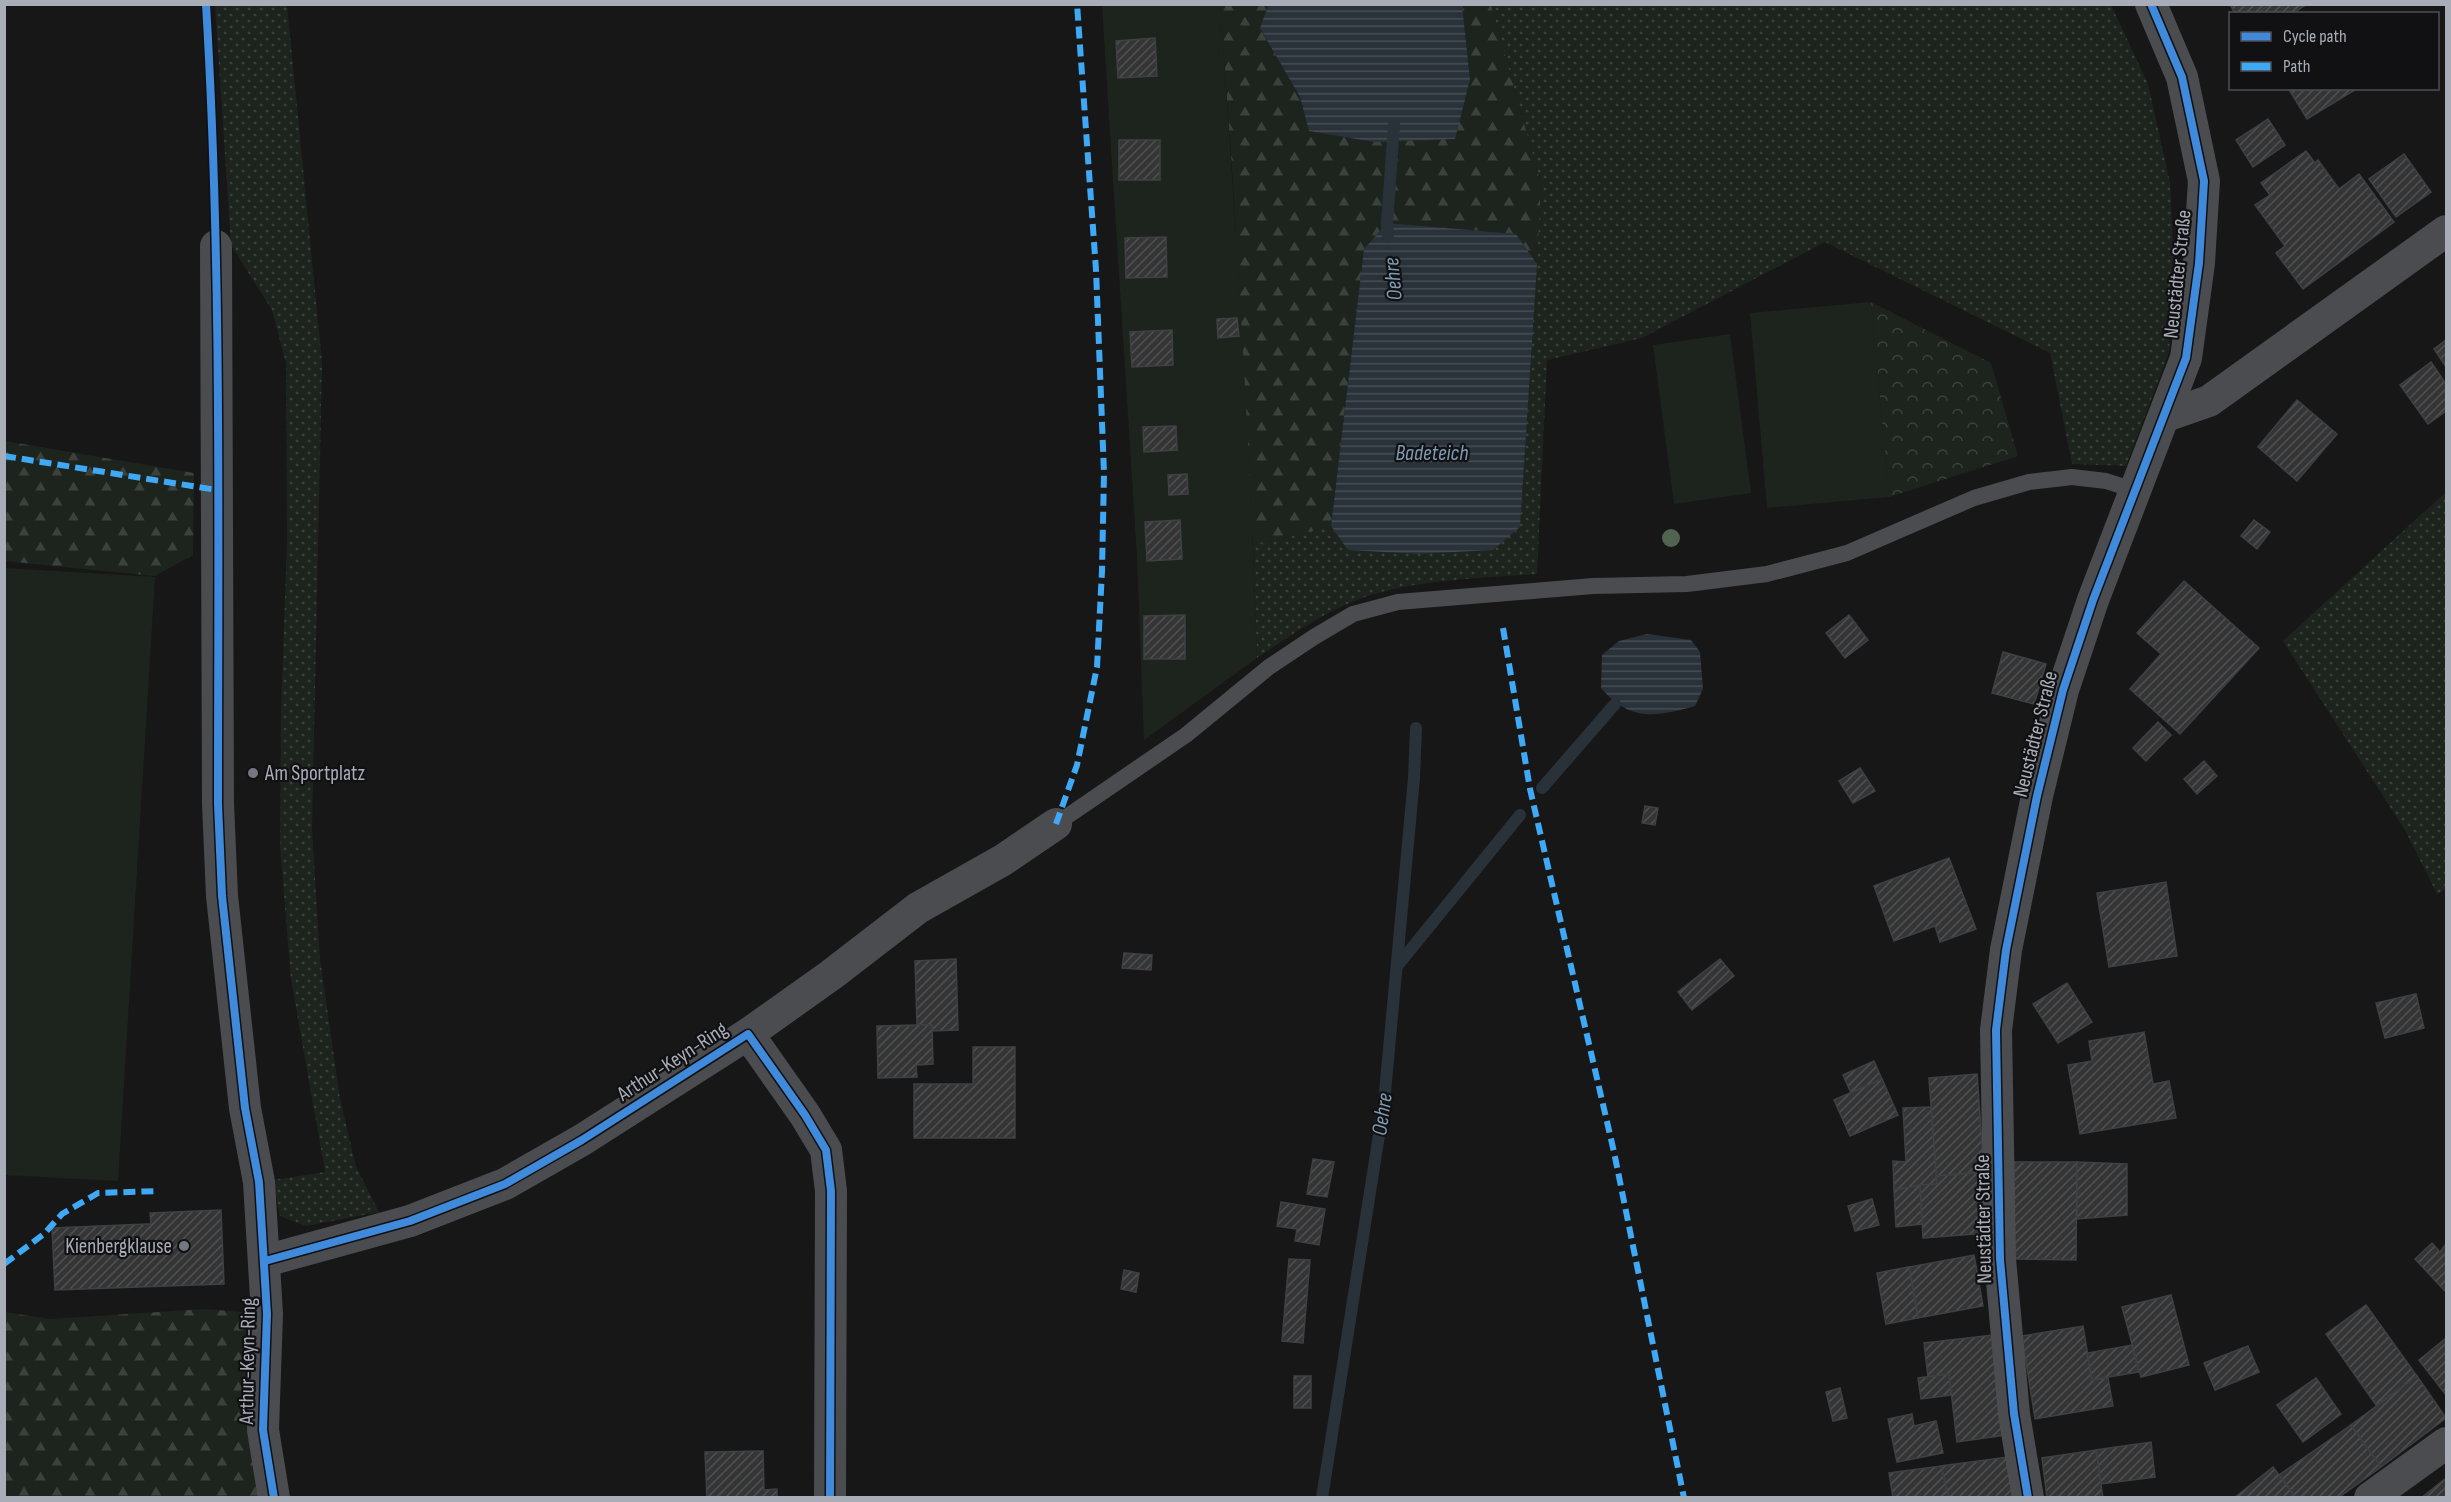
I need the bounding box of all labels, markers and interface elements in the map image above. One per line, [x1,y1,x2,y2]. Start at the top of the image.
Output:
legend [2229,12,2439,90]
text: Cycle path [2283,26,2347,47]
text: Path [2283,56,2311,77]
street label: Neustädter Straße [2158,209,2197,340]
water label: Oehre [1378,256,1409,301]
water label: Badeteich [1396,440,1468,467]
street label: Neustädter Straße [2008,668,2063,800]
place label: Am Sportplatz [264,761,366,786]
marker: Am Sportplatz [246,766,260,780]
street label: Arthur-Keyn-Ring [611,1016,732,1107]
water label: Oehre [1366,1091,1399,1137]
street label: Neustädter Straße [1970,1154,1997,1284]
place label: Kienbergklause [65,1234,172,1259]
marker: Kienbergklause [177,1239,191,1253]
street label: Arthur-Keyn-Ring [234,1297,261,1426]

